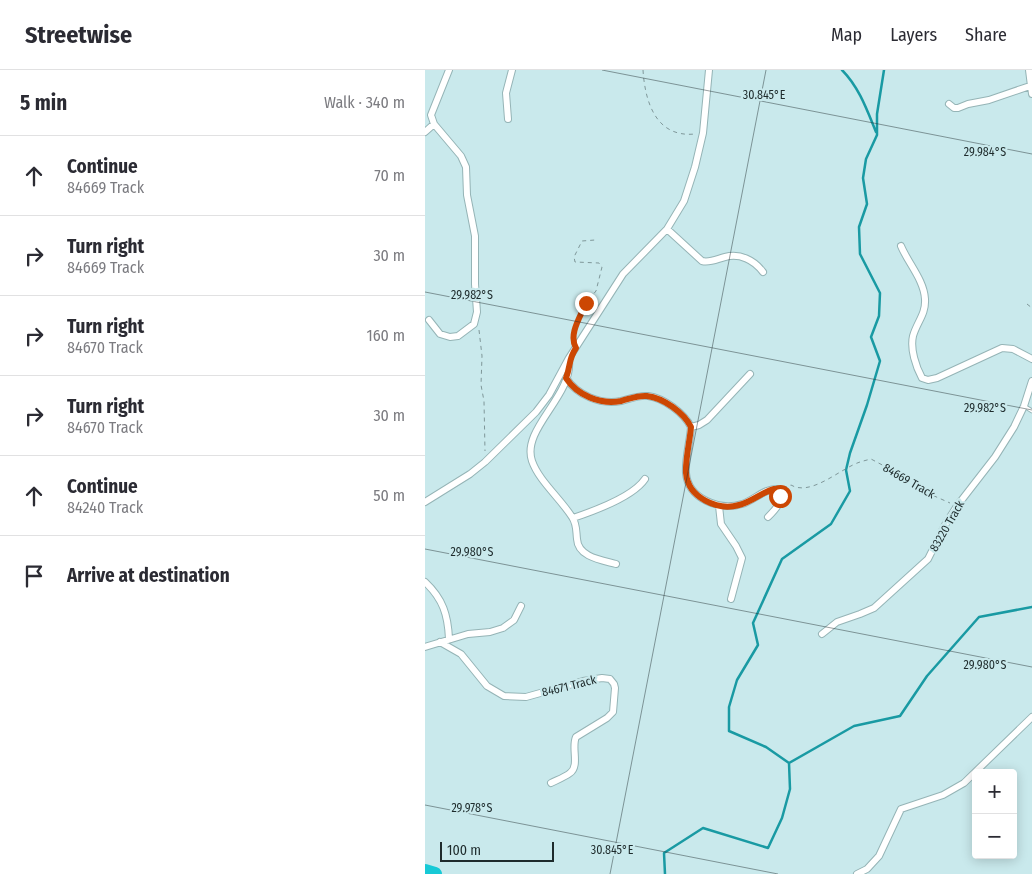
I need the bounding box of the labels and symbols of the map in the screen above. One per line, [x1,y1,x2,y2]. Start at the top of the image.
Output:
text: 30.845°E [743,88,786,102]
text: 29.984°S [964,145,1006,159]
text: 29.982°S [451,288,493,302]
route end [575,292,598,315]
text: 29.982°S [964,401,1006,415]
street label: 84669 Track [880,460,938,502]
route start [769,485,792,508]
street label: 83220 Track [927,498,967,554]
text: 29.980°S [451,545,494,559]
text: 29.980°S [964,658,1007,672]
street label: 84671 Track [540,672,598,699]
text: 29.978°S [451,801,493,815]
scale bar [440,839,554,862]
text: 30.845°E [591,843,634,857]

